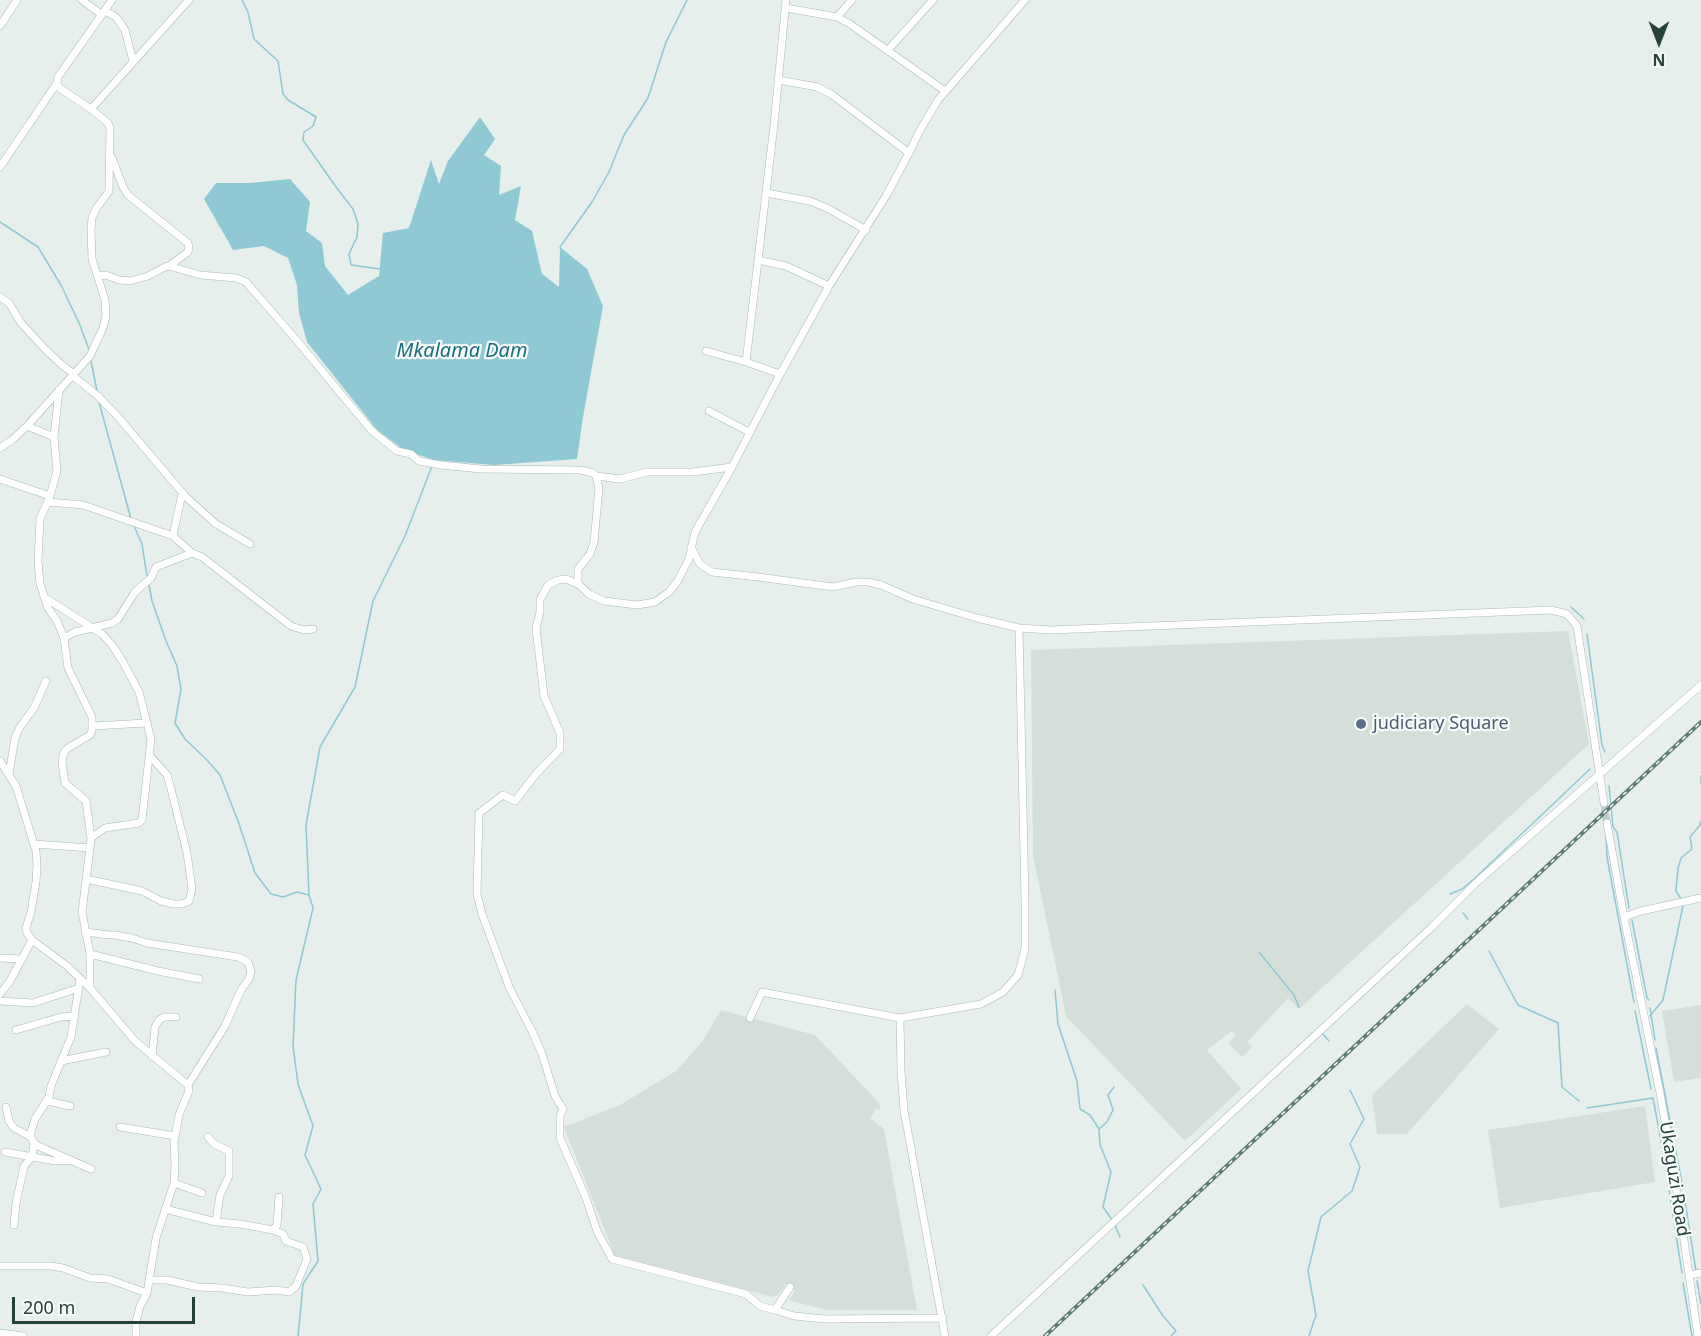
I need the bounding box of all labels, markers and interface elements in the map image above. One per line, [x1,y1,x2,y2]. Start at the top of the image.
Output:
north arrow [1629,12,1689,72]
text: N [1653,49,1666,71]
water label: Mkalama Dam [397,339,527,363]
place label: judiciary Square [1373,713,1509,735]
marker: judiciary Square [1354,717,1368,731]
street label: Ukaguzi Road [1654,1120,1694,1238]
scale bar [15,1285,198,1323]
text: 200 m [23,1295,75,1319]

